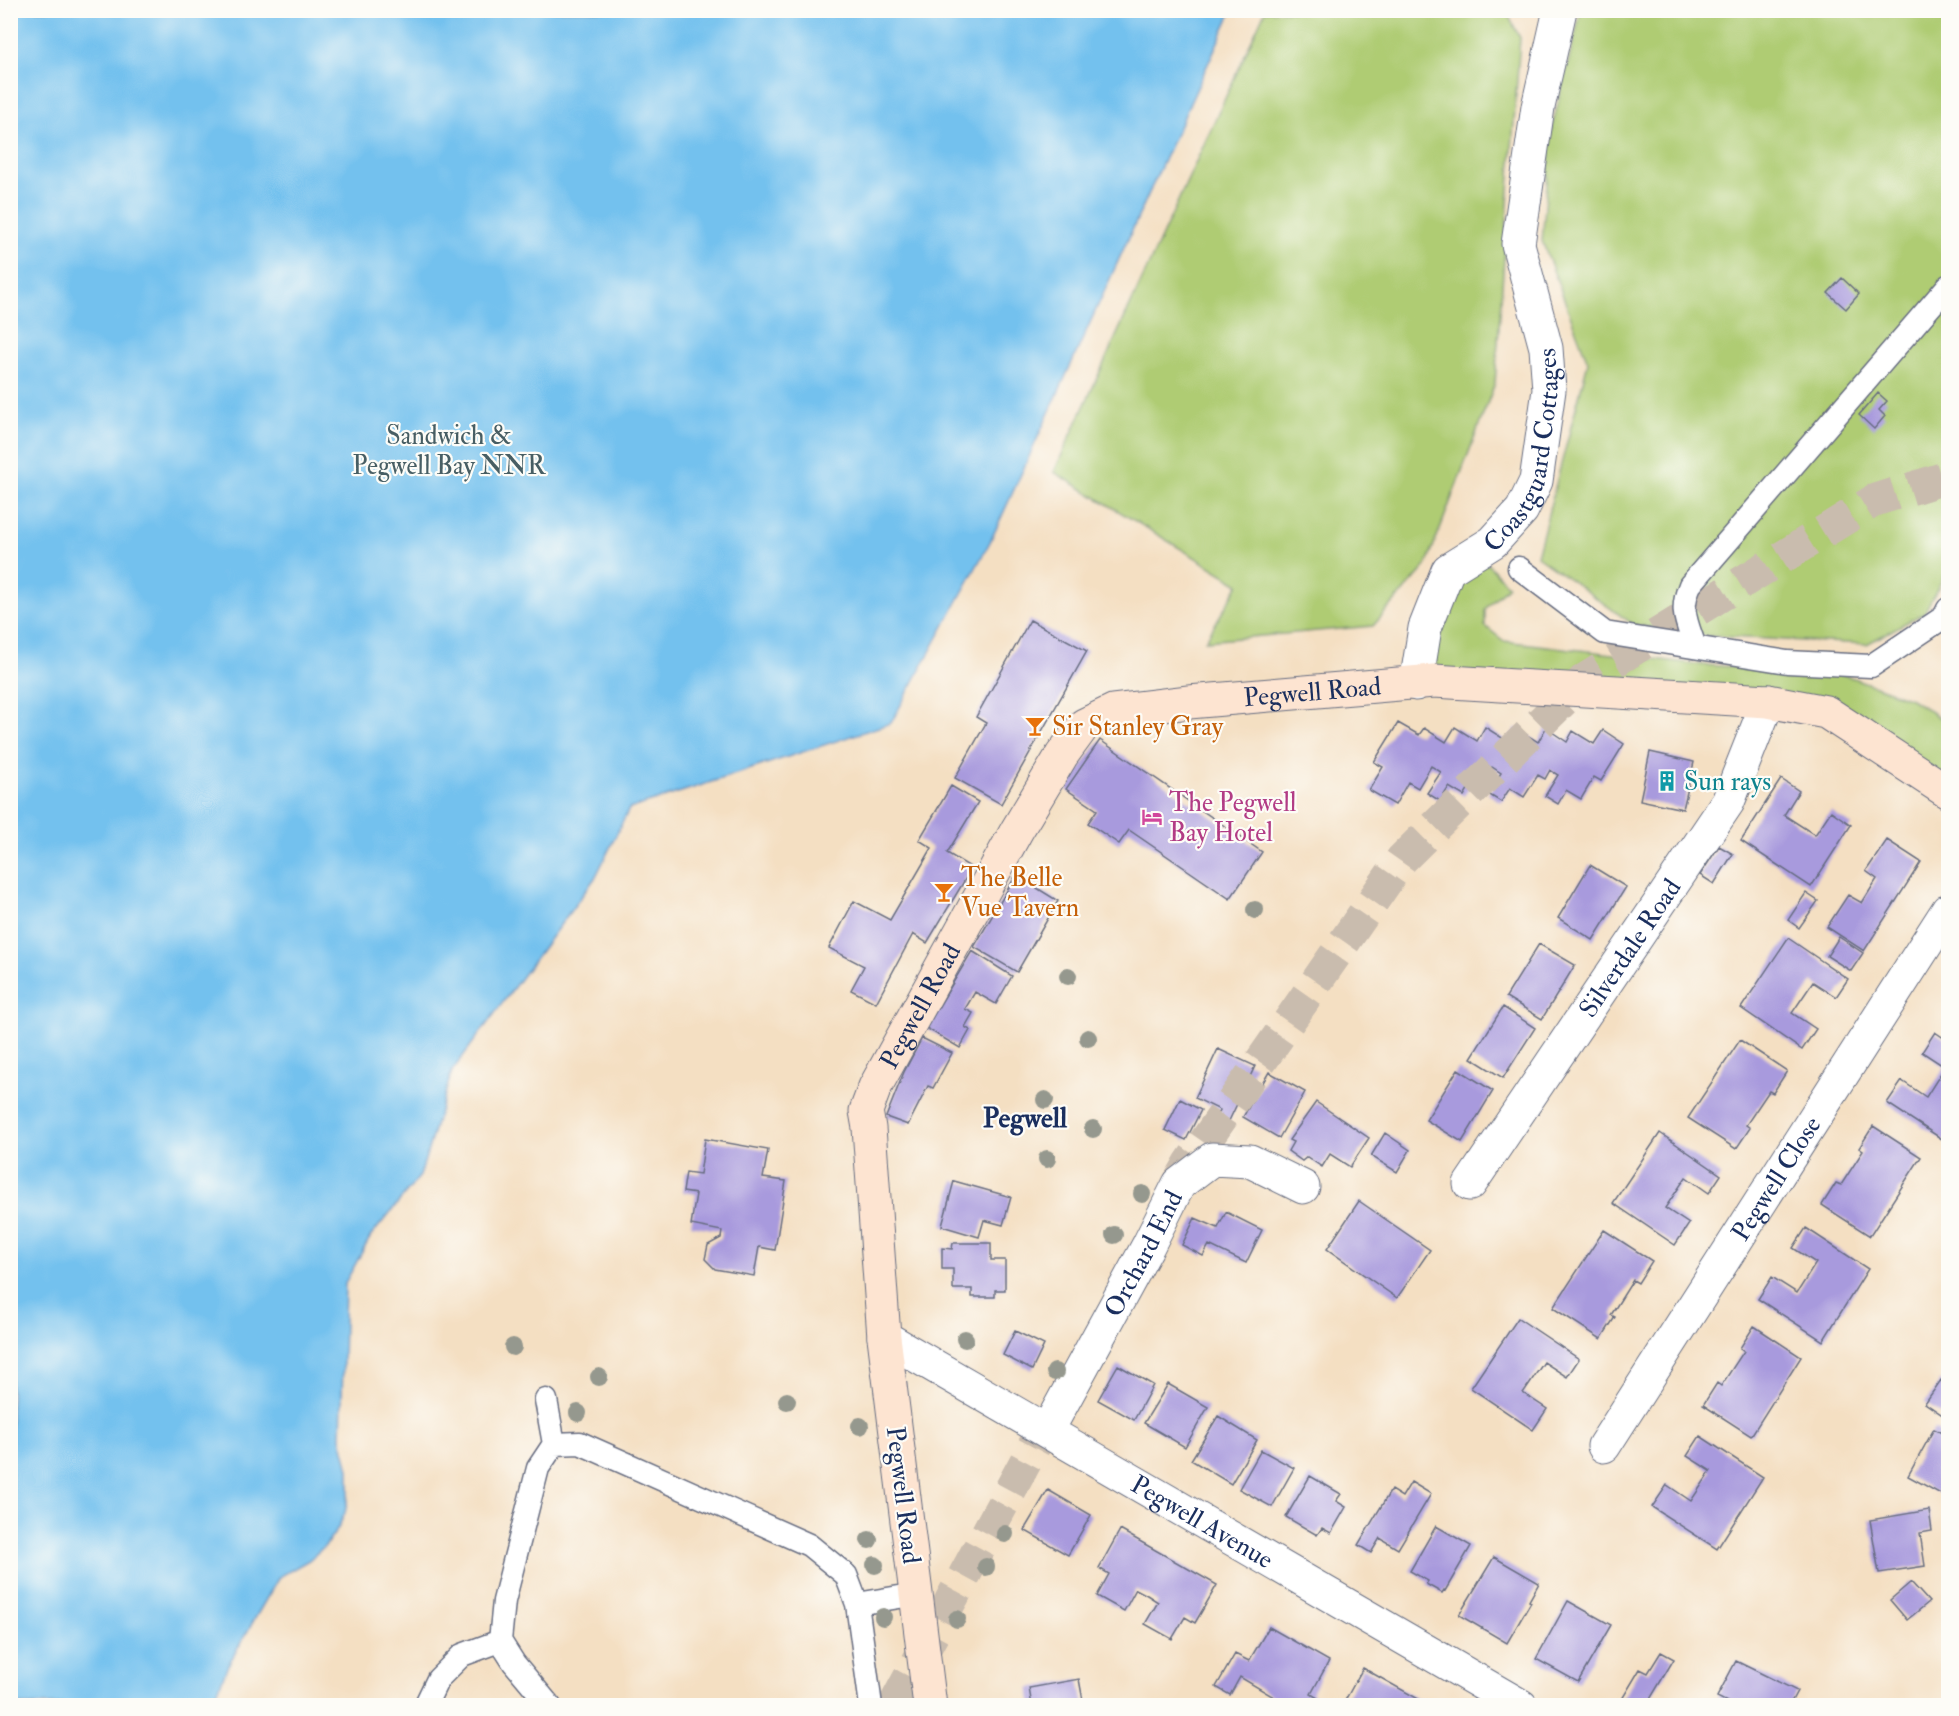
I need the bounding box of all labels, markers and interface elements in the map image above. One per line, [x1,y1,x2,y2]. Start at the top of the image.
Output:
street label: Coastguard Cottages [1477,347,1566,559]
park label: Sandwich & Pegwell Bay NNR [352,420,547,482]
street label: Pegwell Road [1242,671,1383,714]
place label: Sir Stanley Gray [1052,711,1224,743]
bar icon: Sir Stanley Gray [1023,714,1047,738]
place label: Sun rays [1684,766,1771,798]
building icon: Sun rays [1655,769,1679,793]
place label: The Pegwell Bay Hotel [1169,787,1297,849]
hotel icon: The Pegwell Bay Hotel [1140,805,1164,829]
place label: The Belle Vue Tavern [961,862,1079,924]
street label: Silverdale Road [1572,873,1689,1024]
bar icon: The Belle Vue Tavern [932,880,956,904]
street label: Pegwell Road [873,938,968,1075]
district label: Pegwell [983,1101,1068,1136]
street label: Pegwell Close [1725,1111,1828,1247]
street label: Orchard End [1097,1185,1190,1323]
street label: Pegwell Road [879,1425,927,1566]
street label: Pegwell Avenue [1125,1469,1279,1576]

